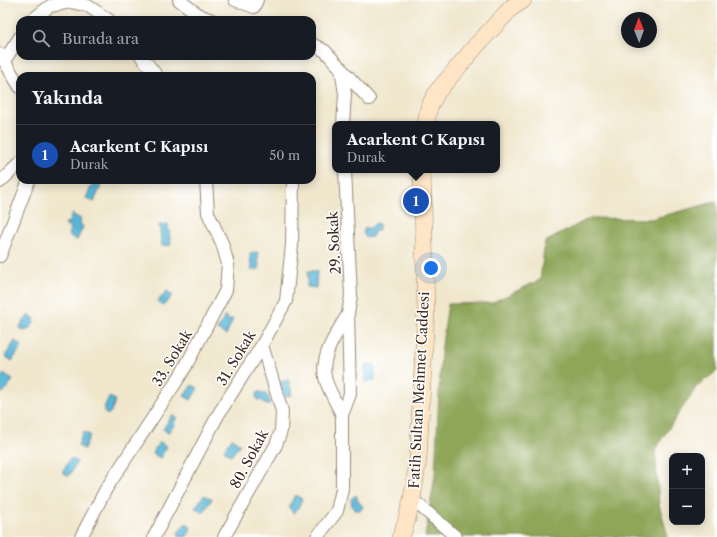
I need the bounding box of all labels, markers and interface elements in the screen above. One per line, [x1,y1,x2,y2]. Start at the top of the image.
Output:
north arrow [621,12,657,48]
search box [16,16,316,60]
icon: search [30,27,52,49]
text: Burada ara [62,29,139,48]
text: Yakında [32,88,103,108]
popup [332,121,500,173]
text: Acarkent C Kapısı [347,130,485,149]
text: Acarkent C Kapısı [70,137,208,156]
text: 1 [42,147,48,163]
text: 50 m [269,147,300,163]
text: Durak [347,149,385,165]
text: Durak [70,156,108,172]
pin: 1 [403,186,429,216]
street label: 29. Sokak [323,210,345,275]
your location [421,258,441,278]
street label: Fatih Sultan Mehmet Caddesi [405,291,433,489]
street label: 33. Sokak [148,326,196,390]
street label: 31. Sokak [213,326,260,389]
street label: 80. Sokak [226,425,273,492]
map controls [669,453,705,525]
button: + [669,453,705,489]
button: − [669,489,705,525]

